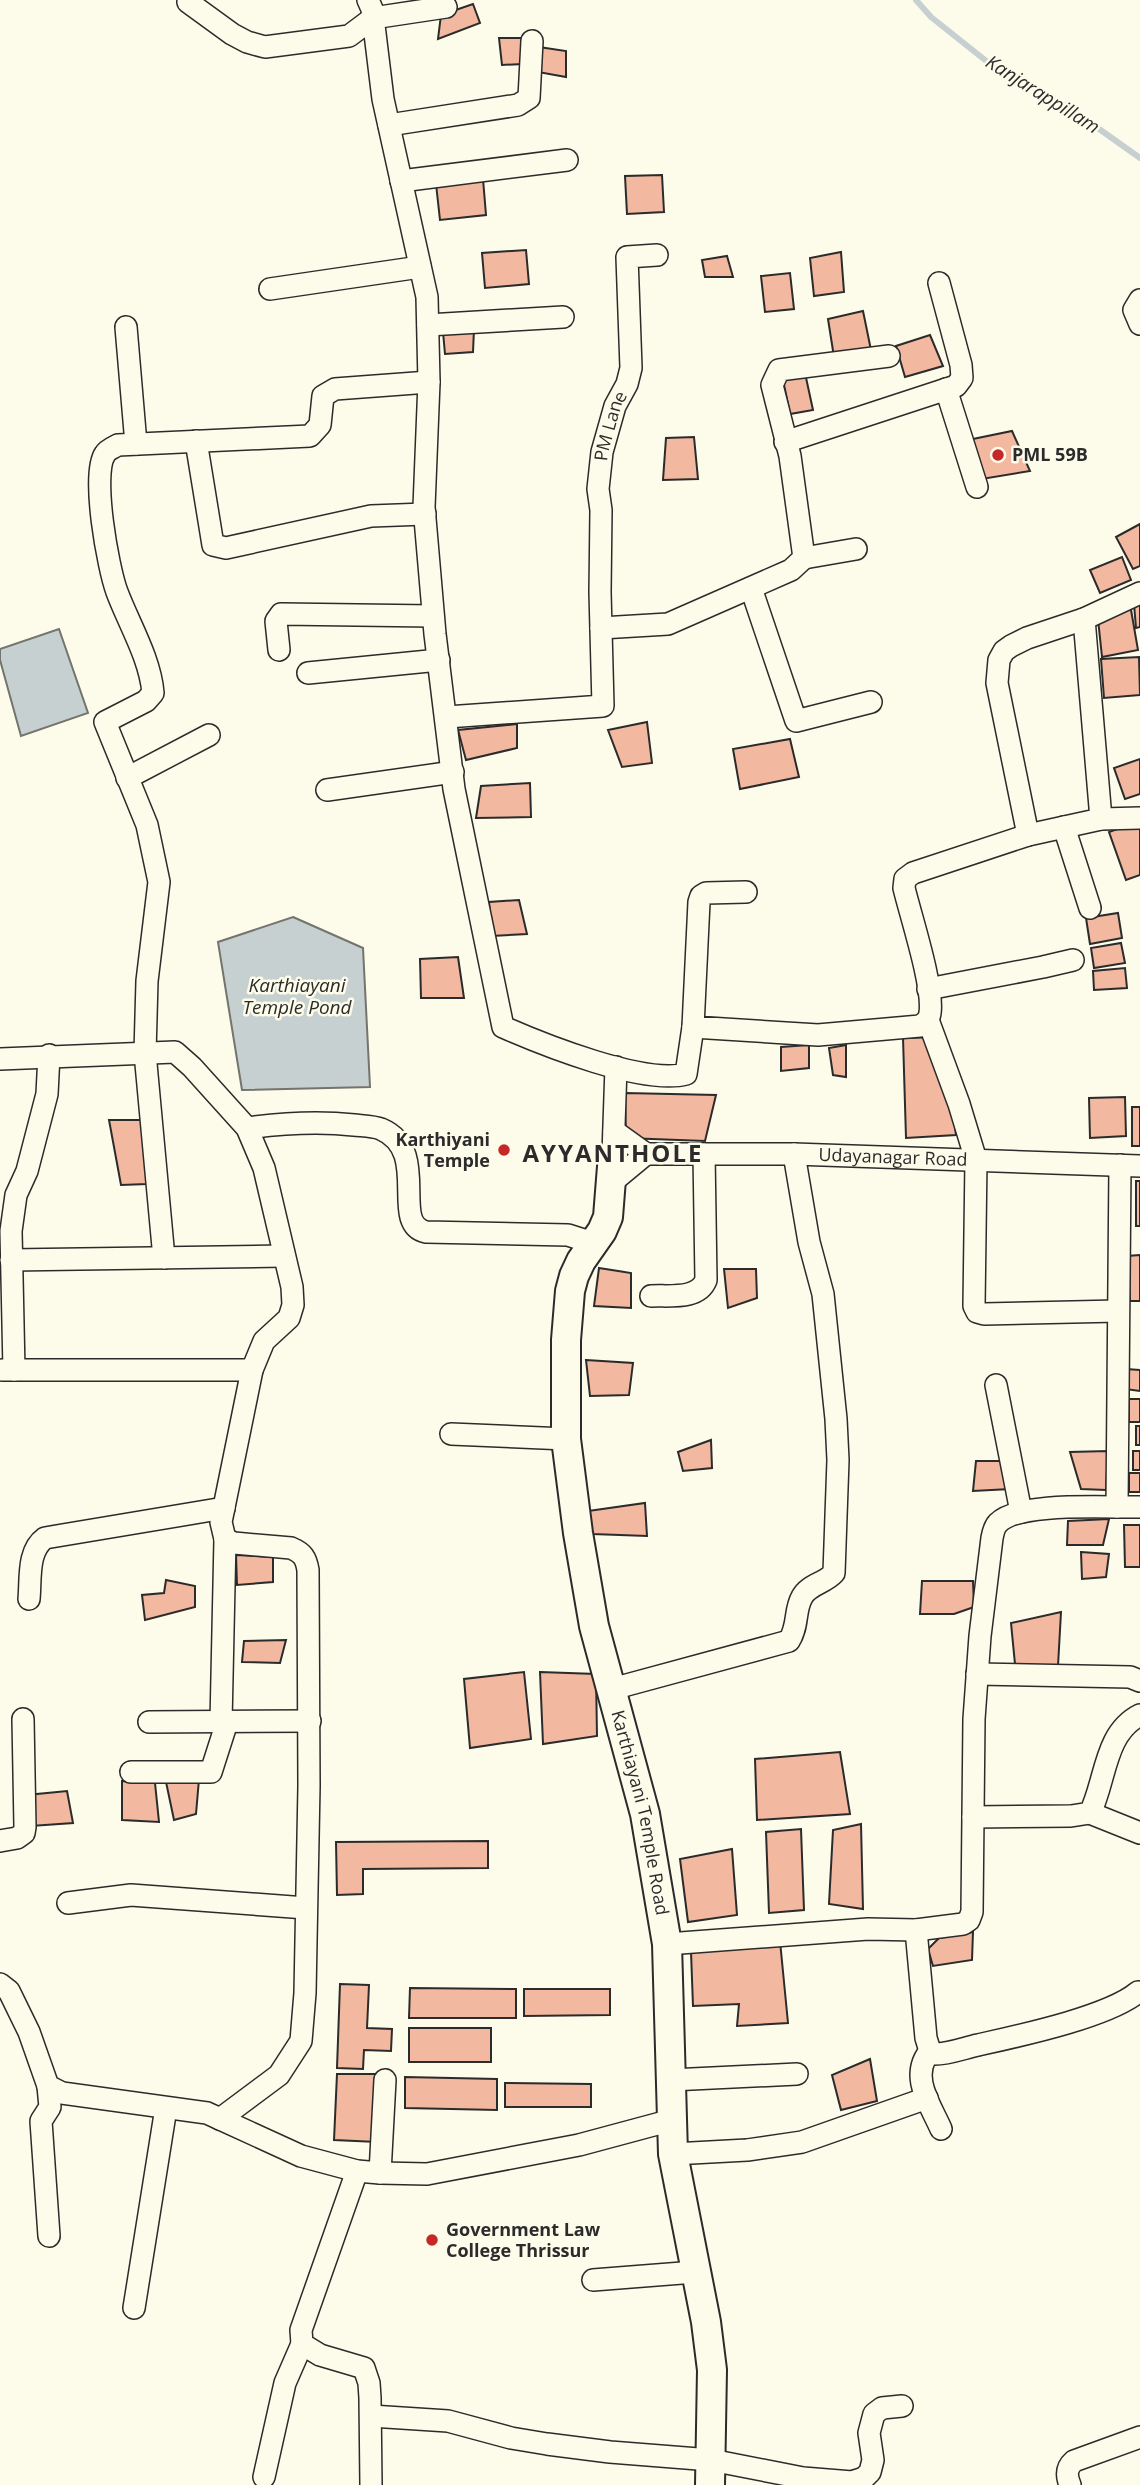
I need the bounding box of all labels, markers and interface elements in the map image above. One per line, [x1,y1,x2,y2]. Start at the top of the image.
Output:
water label: Kanjarappillam [981,49,1105,139]
street label: PM Lane [588,386,632,462]
place label: PML 59B [1012,442,1088,466]
marker: PML 59B [990,447,1006,463]
water label: Karthiayani Temple Pond [242,972,353,1020]
place label: Karthiyani Temple [395,1127,490,1172]
district label: AYYANTHOLE [523,1136,703,1169]
marker: Karthiyani Temple [496,1142,512,1158]
street label: Udayanagar Road [818,1142,968,1171]
street label: Karthiayani Temple Road [606,1707,675,1917]
place label: Government Law College Thrissur [446,2217,601,2262]
marker: Government Law College Thrissur [424,2232,440,2248]

